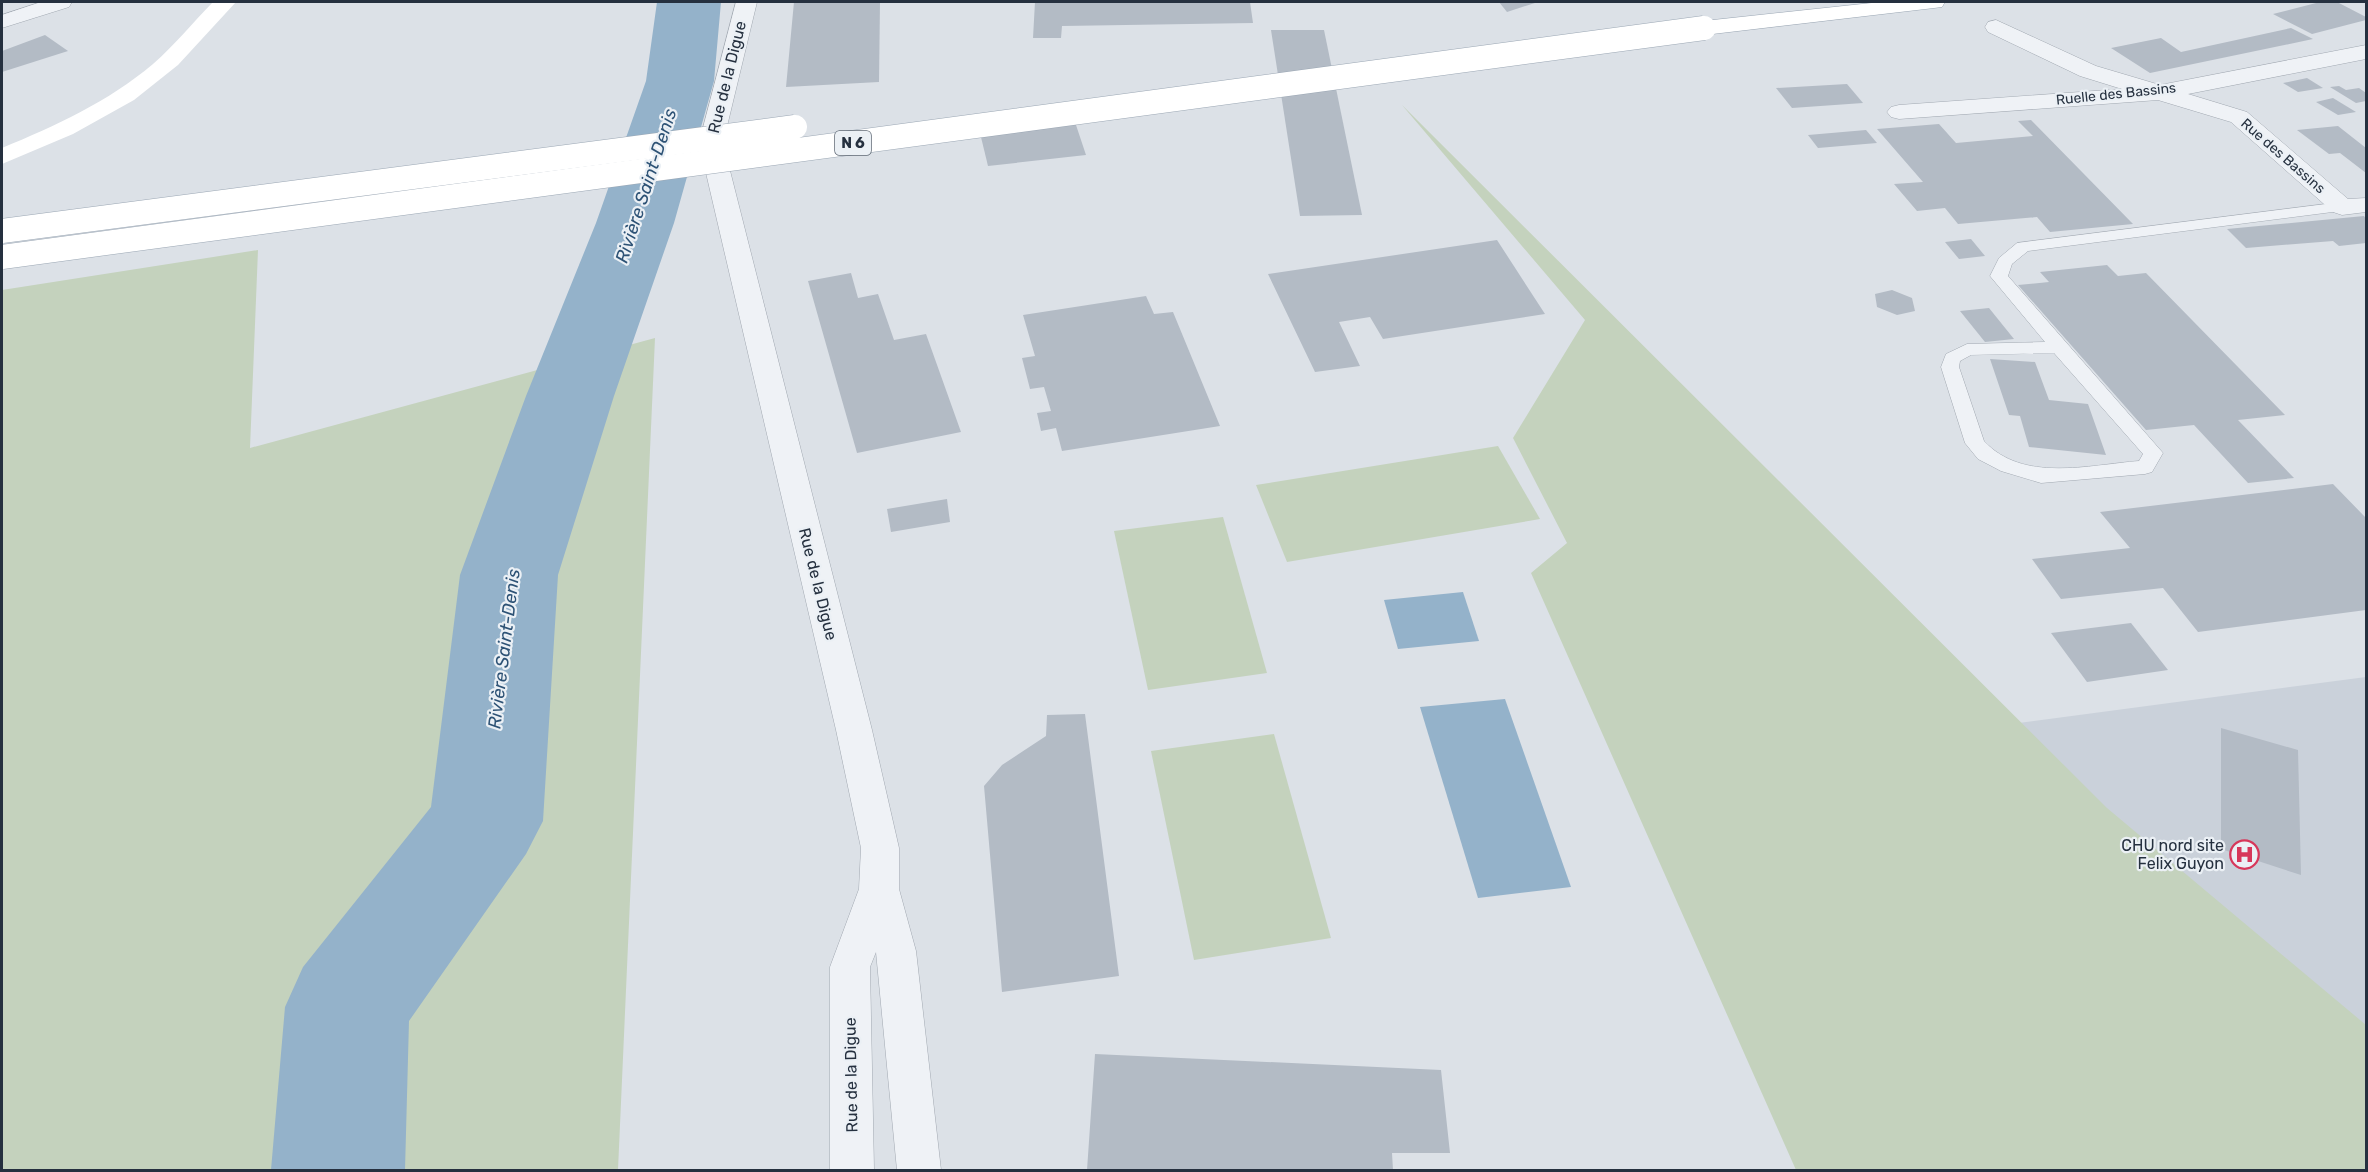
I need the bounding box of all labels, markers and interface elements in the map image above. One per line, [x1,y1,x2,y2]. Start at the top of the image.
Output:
street label: Rue de la Digue [704,19,750,135]
street label: Ruelle des Bassins [2055,79,2177,109]
water label: Rivière Saint-Denis [611,106,681,266]
street label: Rue des Bassins [2237,115,2329,197]
road number: N 6 [835,131,871,155]
street label: Rue de la Digue [795,526,841,642]
water label: Rivière Saint-Denis [483,568,525,730]
place label: CHU nord site Felix Guyon [2121,836,2224,873]
hospital icon: CHU nord site Felix Guyon [2229,838,2261,870]
street label: Rue de la Digue [840,1017,862,1133]

